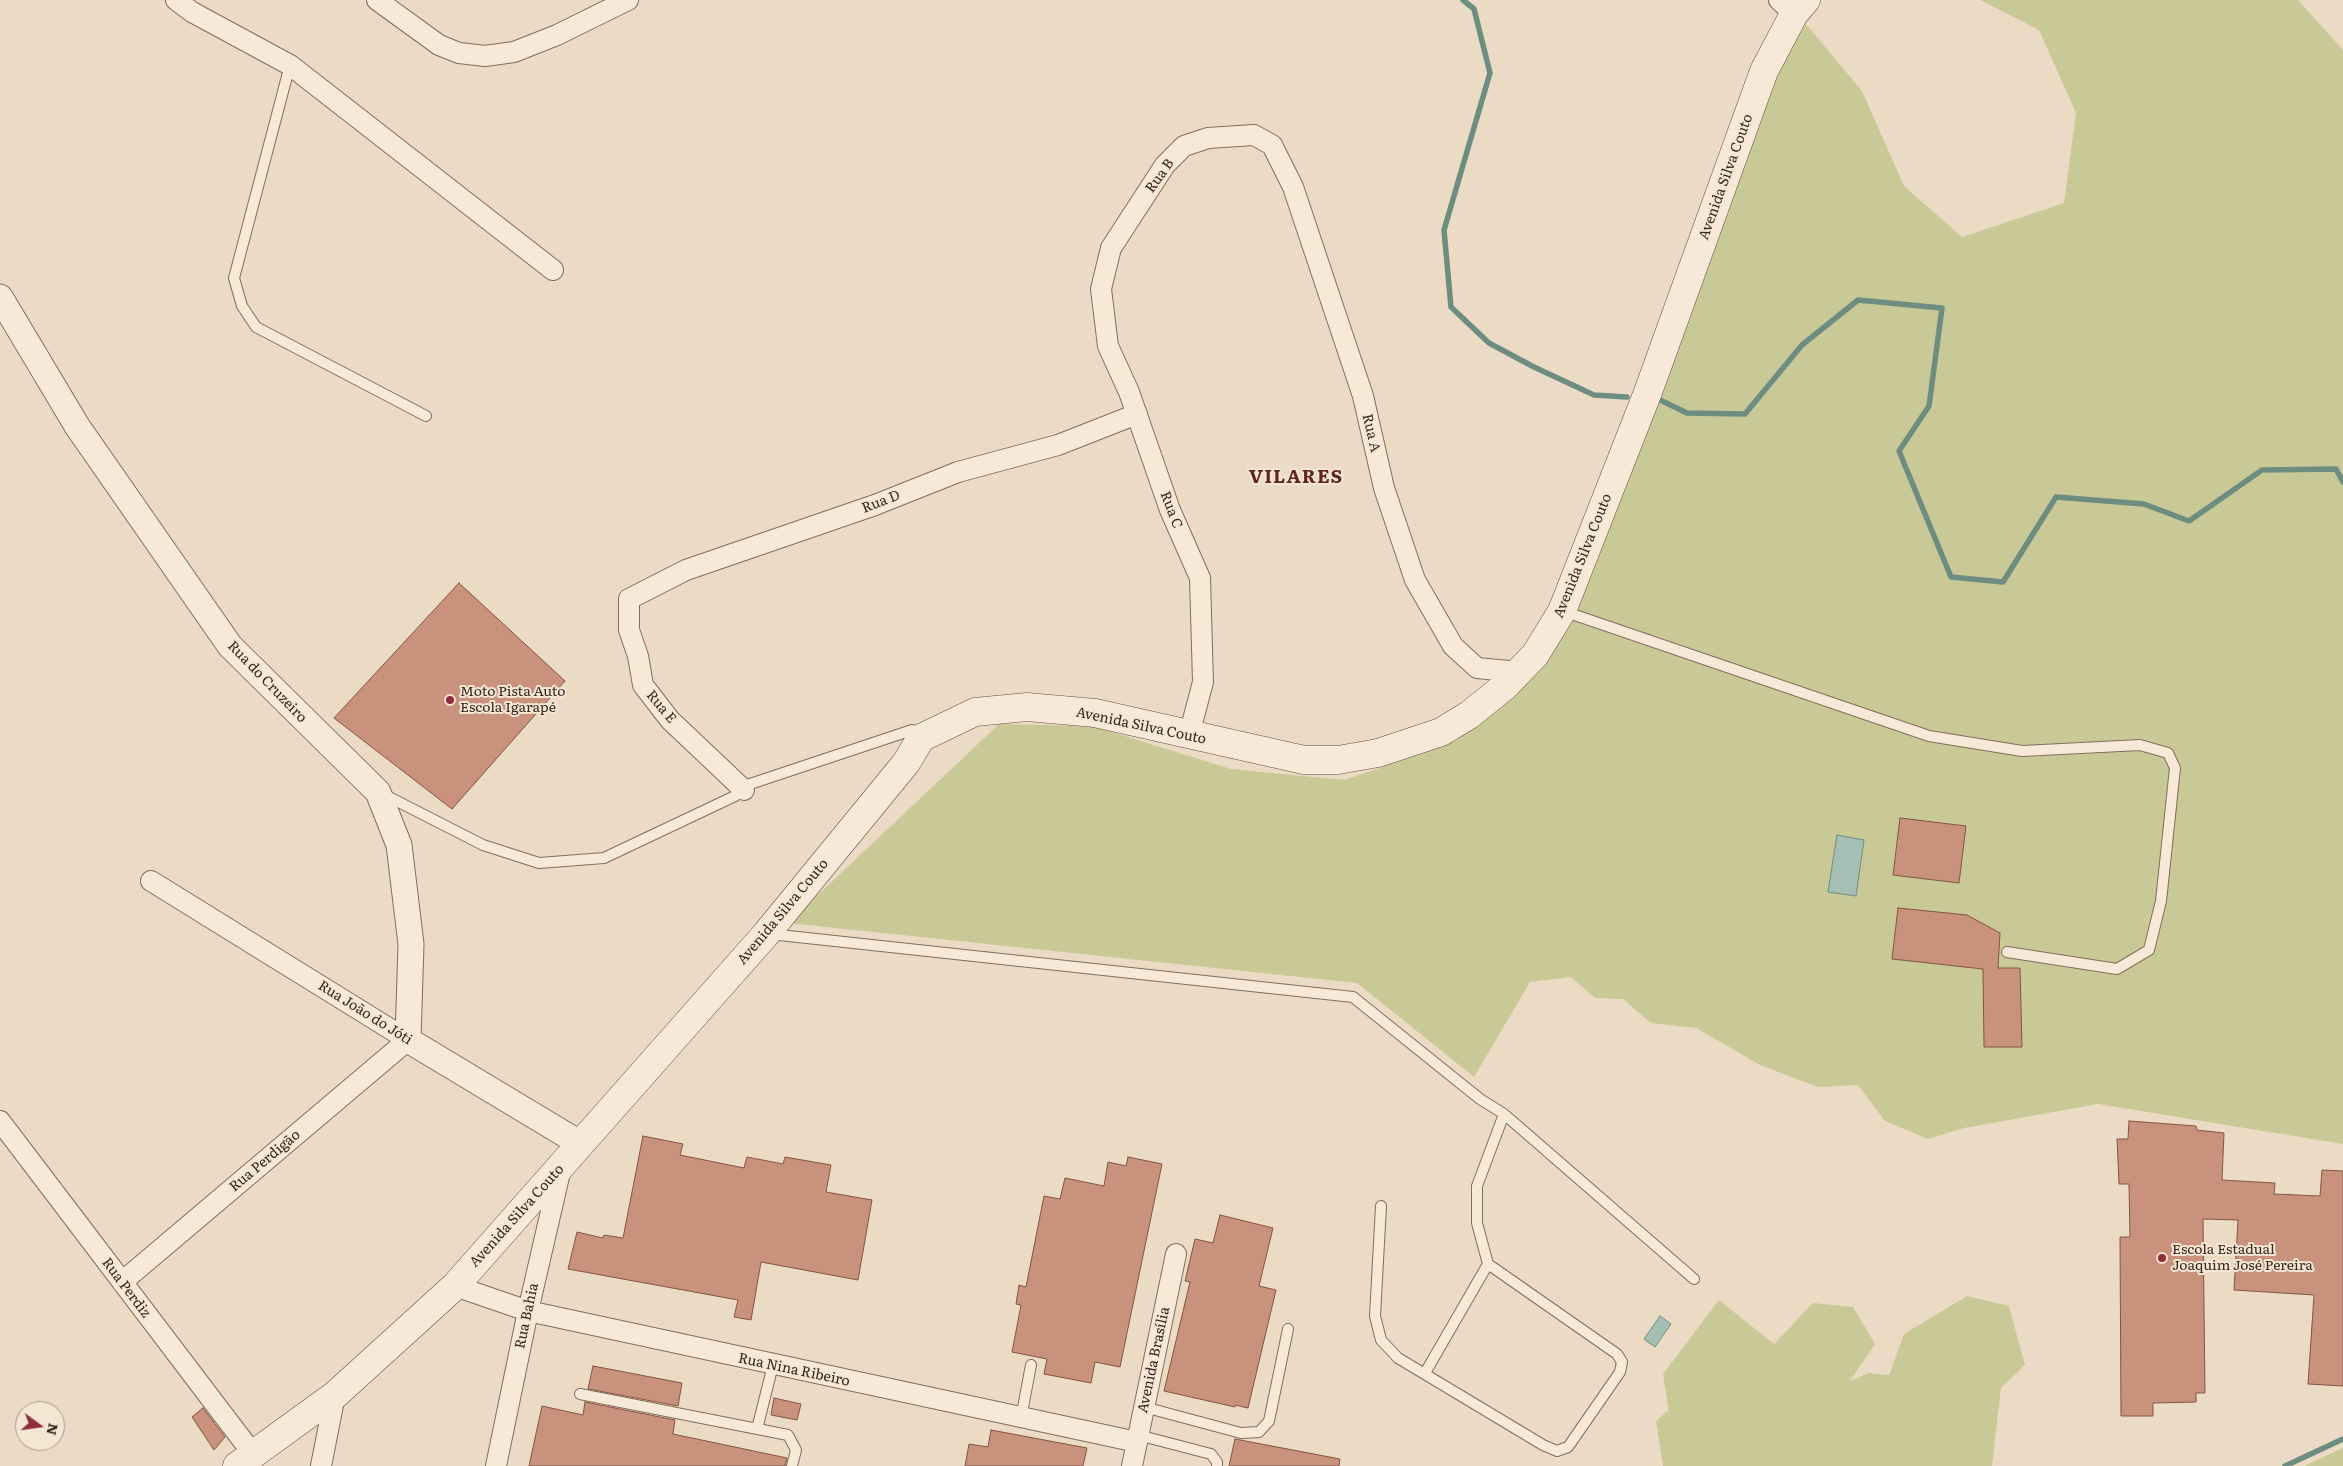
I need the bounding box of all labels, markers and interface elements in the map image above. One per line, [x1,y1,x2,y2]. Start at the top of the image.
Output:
street label: Avenida Silva Couto [1695,112,1757,242]
street label: Rua B [1142,156,1178,196]
street label: Rua A [1358,412,1384,454]
district label: VILARES [1248,466,1344,488]
street label: Rua D [860,487,902,517]
street label: Rua C [1156,489,1186,531]
street label: Avenida Silva Couto [1550,491,1616,621]
street label: Rua do Cruzeiro [224,638,310,726]
place label: Moto Pista Auto Escola Igarapé [460,684,565,716]
street label: Rua E [642,687,680,727]
marker: Moto Pista Auto Escola Igarapé [444,694,456,706]
street label: Avenida Silva Couto [1074,704,1208,748]
street label: Avenida Silva Couto [734,856,832,968]
street label: Rua João do Jóti [315,977,415,1049]
street label: Rua Perdigão [226,1126,304,1196]
street label: Avenida Silva Couto [466,1161,568,1271]
place label: Escola Estadual Joaquim José Pereira [2172,1242,2313,1274]
marker: Escola Estadual Joaquim José Pereira [2156,1252,2168,1264]
street label: Rua Perdiz [98,1255,154,1321]
street label: Rua Bahia [512,1281,542,1351]
street label: Avenida Brasília [1135,1305,1173,1415]
street label: Rua Nina Ribeiro [737,1350,851,1390]
north arrow [15,1401,65,1451]
text: N [42,1421,65,1438]

